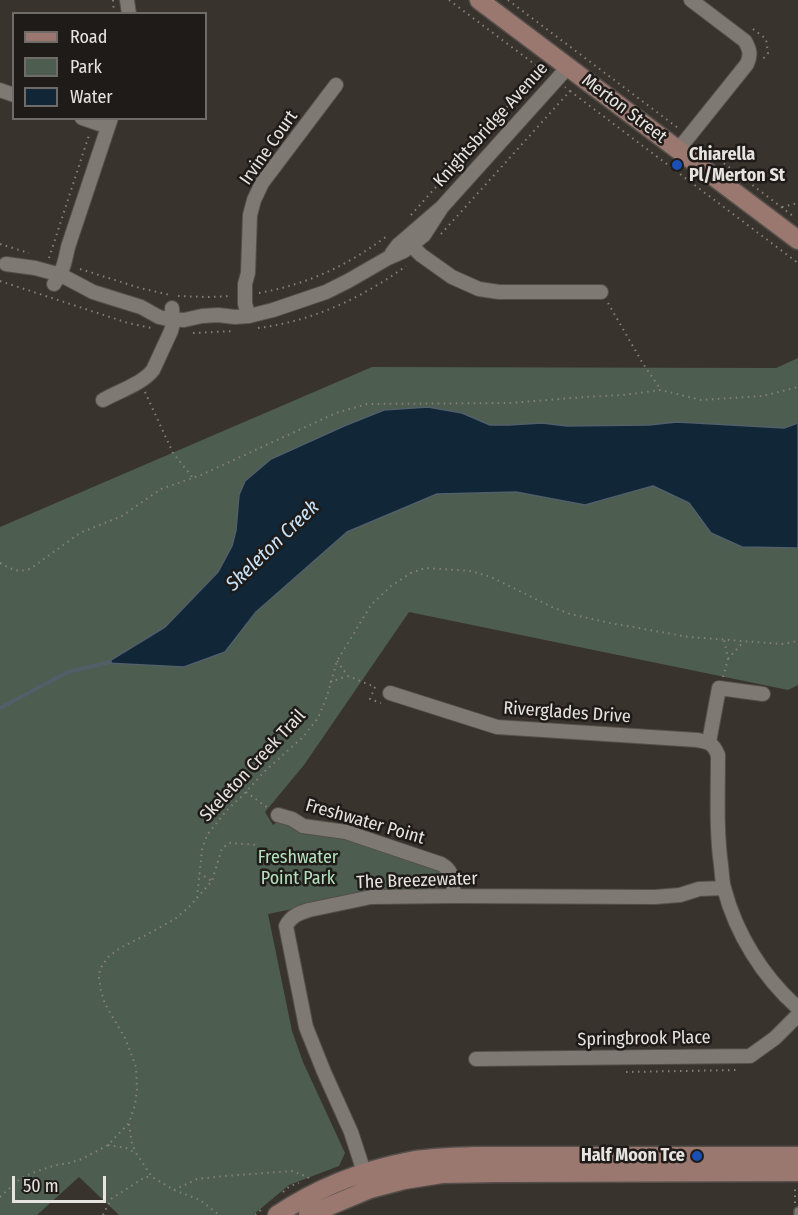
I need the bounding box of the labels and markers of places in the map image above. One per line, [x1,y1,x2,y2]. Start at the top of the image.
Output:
place label: Chiarella Pl/Merton St [689,144,785,186]
marker: Chiarella Pl/Merton St [670,158,684,172]
place label: Half Moon Tce [581,1145,685,1167]
marker: Half Moon Tce [690,1149,704,1163]

